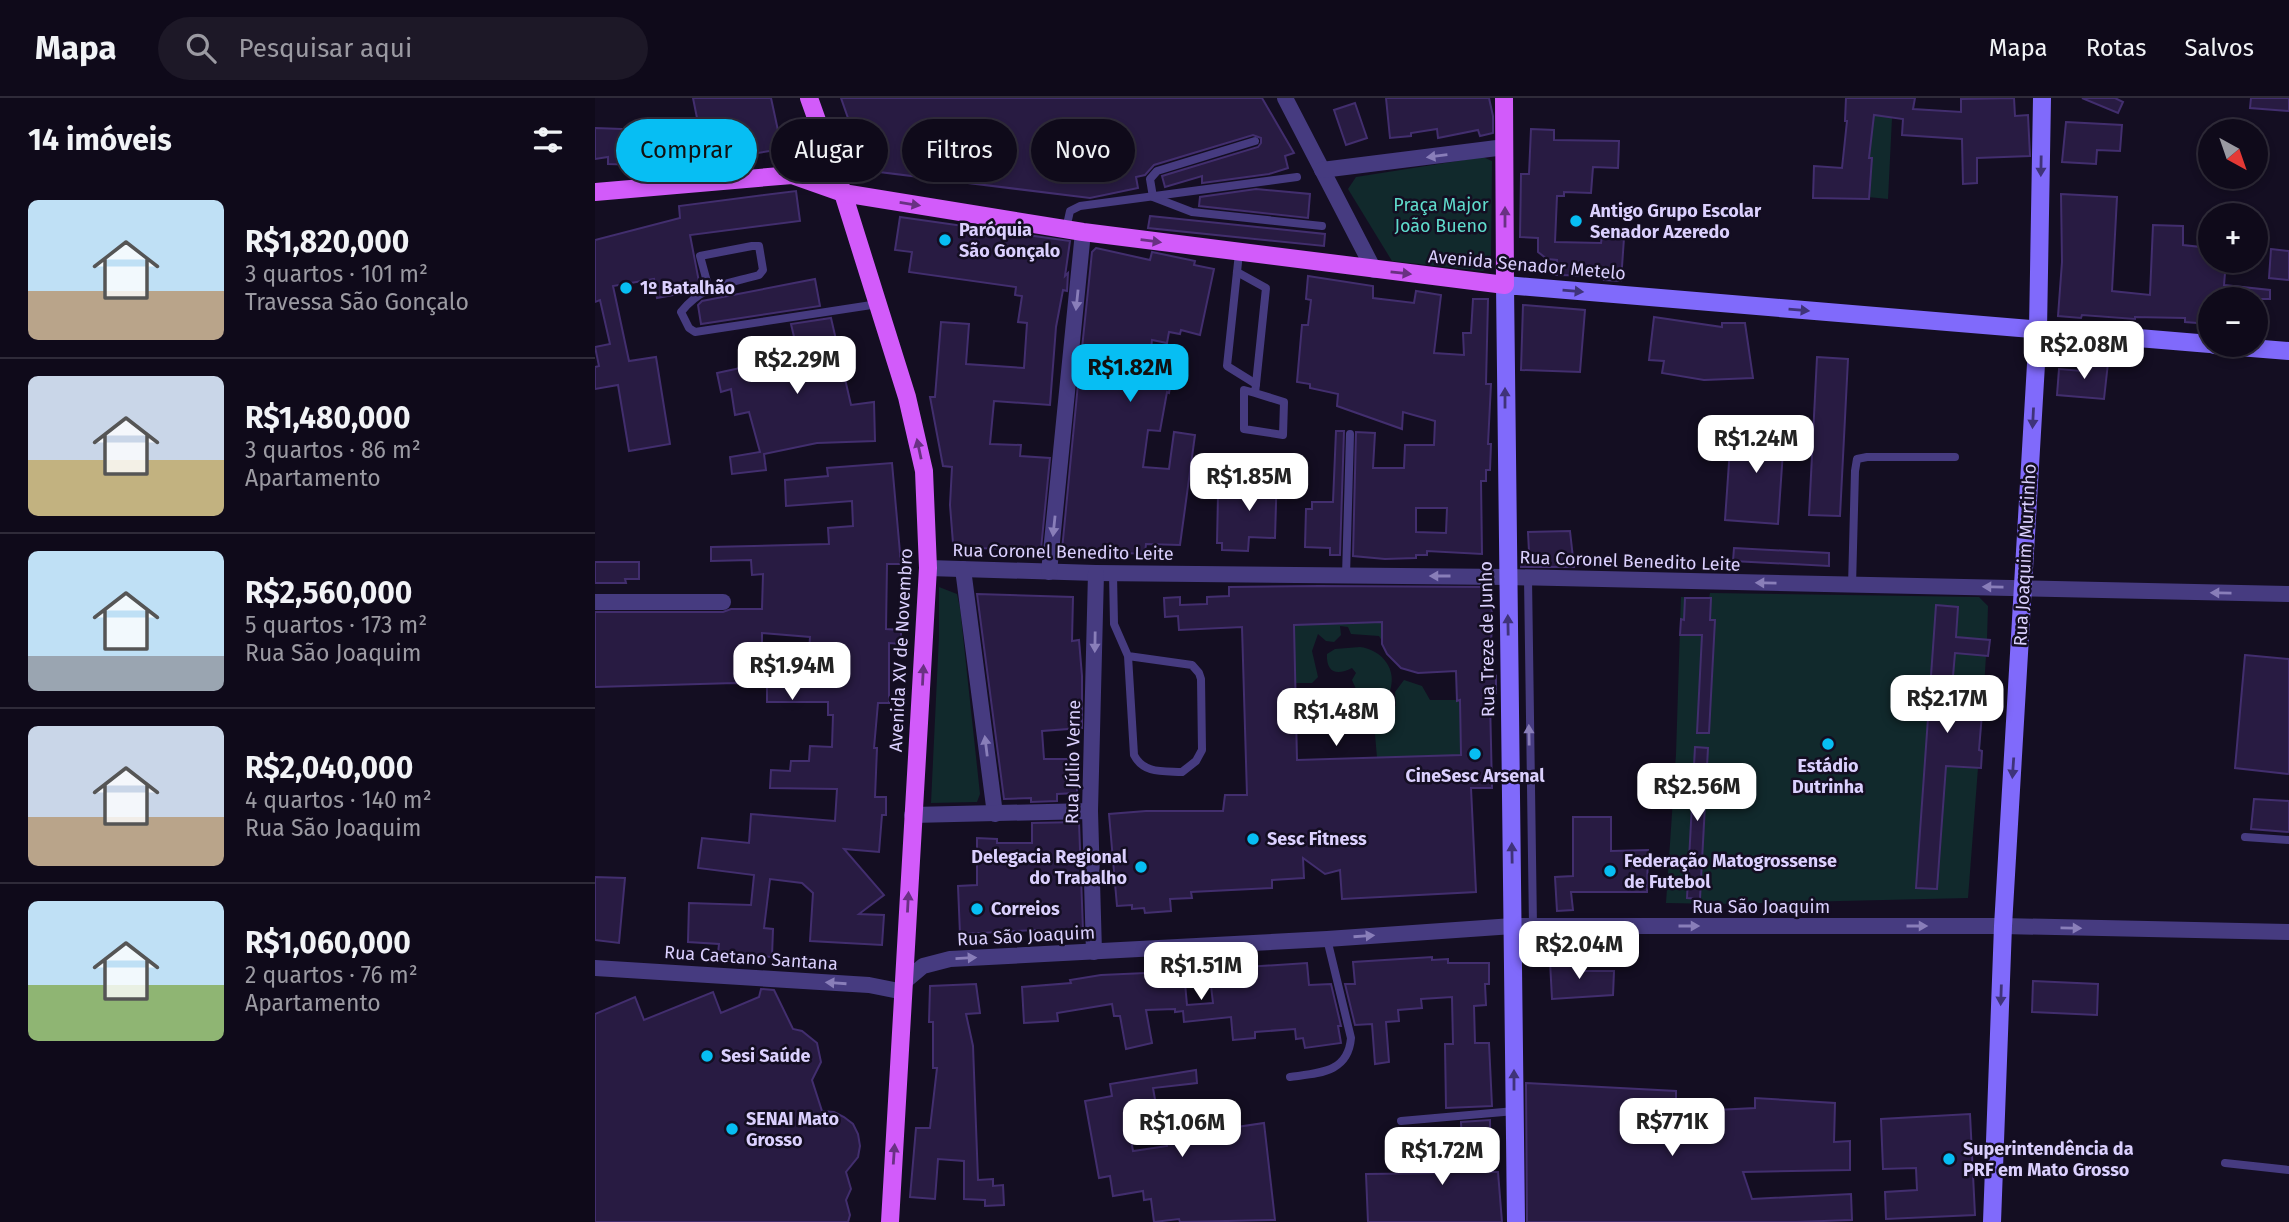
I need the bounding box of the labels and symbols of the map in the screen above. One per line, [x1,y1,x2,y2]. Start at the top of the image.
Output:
north arrow [2198,119,2268,189]
one-way arrow [1426,150,1448,161]
one-way arrow [2035,155,2047,177]
park label: Praça Major João Bueno [1393,194,1489,237]
one-way arrow [899,199,921,210]
place label: Antigo Grupo Escolar Senador Azeredo [1589,200,1762,243]
one-way arrow [1499,206,1511,228]
marker: Antigo Grupo Escolar Senador Azeredo [1568,213,1584,229]
place label: Paróquia São Gonçalo [959,219,1060,262]
marker: Paróquia São Gonçalo [937,232,953,248]
one-way arrow [1140,236,1162,247]
street label: Avenida Senador Metelo [1427,245,1627,285]
one-way arrow [1390,268,1412,279]
place label: 1º Batalhão [640,277,735,299]
marker: 1º Batalhão [618,280,634,296]
one-way arrow [1562,286,1584,297]
one-way arrow [1071,289,1082,311]
one-way arrow [1789,305,1811,316]
pin: R$2.08M [2019,322,2149,381]
pin: R$2.29M [732,336,862,396]
pin: R$1.82M [1065,344,1195,404]
one-way arrow [1500,387,1511,409]
one-way arrow [2027,407,2038,429]
pin: R$1.24M [1691,416,1821,475]
one-way arrow [913,438,924,460]
pin: R$1.85M [1184,454,1314,513]
street label: Rua Joaquim Murtinho [2009,463,2041,647]
one-way arrow [1048,516,1059,538]
street label: Rua Coronel Benedito Leite [952,539,1174,565]
street label: Rua Coronel Benedito Leite [1519,546,1741,576]
street label: Avenida XV de Novembro [885,548,917,752]
street label: Rua Treze de Junho [1475,561,1499,717]
one-way arrow [1429,570,1451,582]
one-way arrow [1755,578,1777,589]
one-way arrow [1982,582,2004,593]
one-way arrow [2210,587,2232,598]
one-way arrow [1502,614,1513,636]
one-way arrow [1089,631,1100,653]
pin: R$1.94M [727,642,857,702]
one-way arrow [917,664,928,686]
pin: R$2.17M [1882,676,2012,735]
pin: R$1.48M [1271,688,1401,748]
street label: Rua Júlio Verne [1061,700,1085,824]
one-way arrow [1524,724,1535,746]
one-way arrow [981,735,992,757]
marker: Estádio Dutrinha [1820,736,1836,752]
marker: CineSesc Arsenal [1467,746,1483,762]
place label: Estádio Dutrinha [1792,755,1864,798]
one-way arrow [2007,757,2018,779]
pin: R$2.56M [1632,764,1762,823]
place label: CineSesc Arsenal [1405,765,1545,787]
place label: Sesc Fitness [1267,828,1367,850]
marker: Sesc Fitness [1245,831,1261,847]
one-way arrow [1506,842,1518,864]
place label: Delegacia Regional do Trabalho [971,846,1128,889]
place label: Federação Matogrossense de Futebol [1624,850,1837,893]
marker: Delegacia Regional do Trabalho [1133,859,1149,875]
marker: Federação Matogrossense de Futebol [1602,863,1618,879]
one-way arrow [902,891,913,913]
street label: Rua São Joaquim [1692,896,1830,918]
place label: Correios [991,898,1060,920]
marker: Correios [969,901,985,917]
one-way arrow [1678,920,1700,932]
one-way arrow [1906,920,1928,932]
street label: Rua São Joaquim [956,921,1096,951]
pin: R$2.04M [1514,922,1644,981]
one-way arrow [2061,922,2083,933]
one-way arrow [1353,931,1375,942]
street label: Rua Caetano Santana [663,941,839,975]
pin: R$1.51M [1136,942,1266,1002]
one-way arrow [955,953,977,964]
one-way arrow [825,977,847,988]
one-way arrow [1995,984,2006,1006]
place label: Sesi Saúde [721,1045,811,1067]
marker: Sesi Saúde [699,1048,715,1064]
one-way arrow [1509,1069,1520,1091]
pin: R$771K [1615,1098,1729,1158]
pin: R$1.06M [1117,1100,1247,1159]
place label: SENAI Mato Grosso [746,1108,839,1151]
marker: SENAI Mato Grosso [724,1121,740,1137]
pin: R$1.72M [1377,1128,1507,1187]
place label: Superintendência da PRF em Mato Grosso [1963,1138,2134,1181]
one-way arrow [889,1143,900,1165]
marker: Superintendência da PRF em Mato Grosso [1941,1151,1957,1167]

